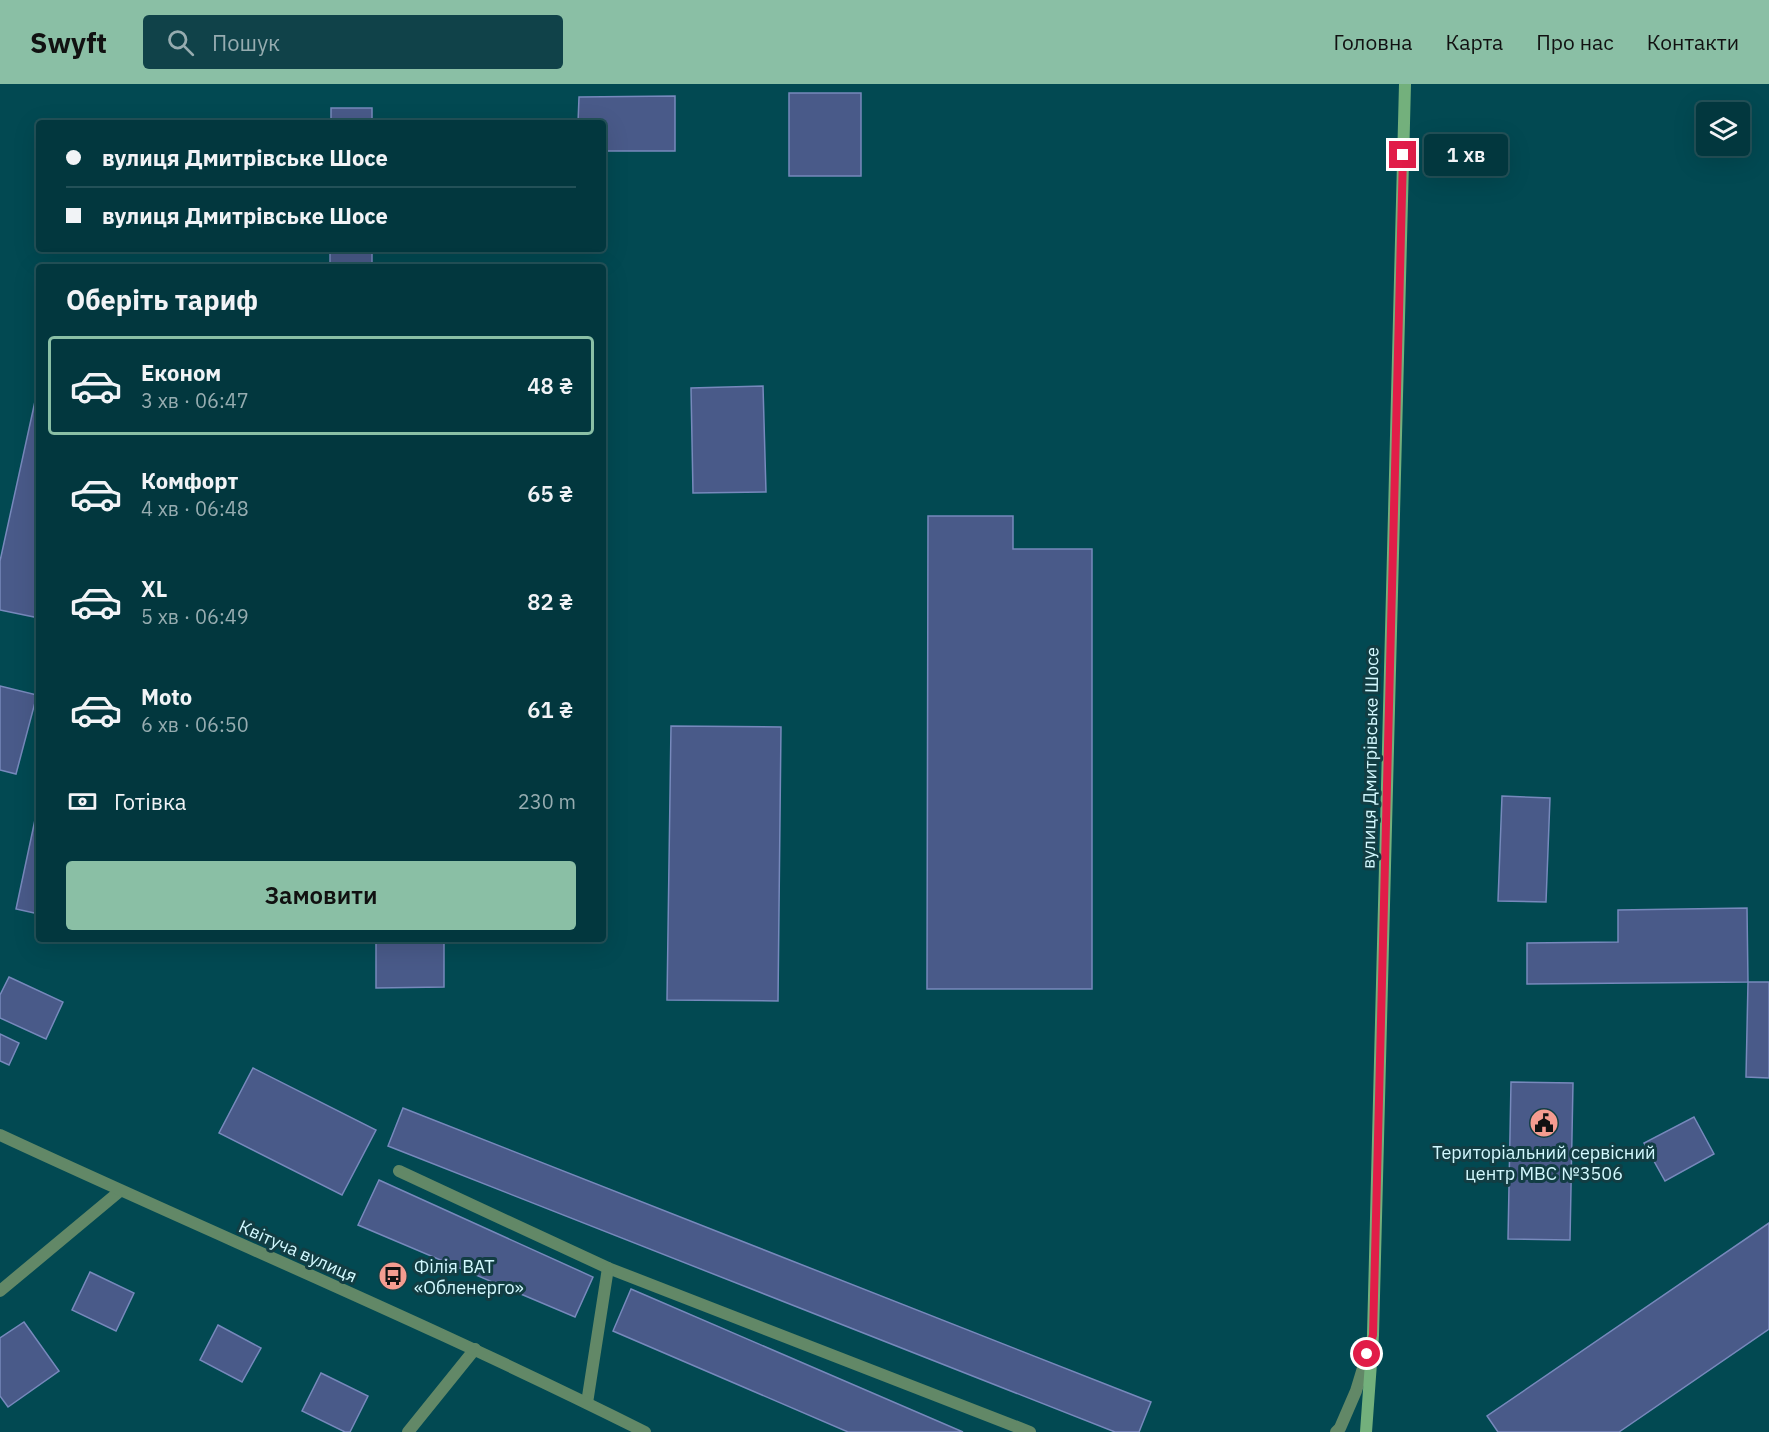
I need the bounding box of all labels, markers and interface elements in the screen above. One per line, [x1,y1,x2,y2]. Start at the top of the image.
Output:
search box [143,15,563,69]
text: Swyft [30,24,107,61]
icon: search [164,26,197,59]
text: Пошук [212,28,280,57]
text: Головна [1334,28,1412,56]
text: Карта [1445,28,1503,56]
text: Про нас [1536,28,1614,56]
text: Контакти [1647,28,1739,56]
map controls [1696,102,1750,156]
button: layers [1696,102,1750,156]
callout: 1 хв [1424,134,1508,176]
route end [1389,141,1416,168]
text: 1 хв [1446,141,1486,168]
text: вулиця Дмитрівське Шосе [102,143,388,172]
text: вулиця Дмитрівське Шосе [102,201,388,230]
text: Оберіть тариф [66,282,258,317]
text: Економ [141,358,221,387]
icon: car [69,359,123,413]
text: 48 ₴ [527,371,573,400]
text: 3 хв · 06:47 [141,387,249,414]
text: Комфорт [141,466,238,495]
icon: car [69,467,123,521]
text: 65 ₴ [527,479,573,508]
text: 4 хв · 06:48 [141,495,249,522]
text: XL [141,574,167,603]
icon: car [69,575,123,629]
text: 82 ₴ [527,587,573,616]
text: 5 хв · 06:49 [141,603,249,630]
street label: вулиця Дмитрівське Шосе [1357,647,1383,869]
text: Moto [141,682,192,711]
icon: car [69,683,123,737]
text: 61 ₴ [527,695,573,724]
text: 6 хв · 06:50 [141,711,249,738]
icon: cash [66,785,99,818]
text: Готівка [114,787,187,816]
text: 230 m [518,788,576,815]
button: Замовити [66,861,576,930]
public building icon: Територіальний сервісний центр МВС №3506 [1528,1107,1560,1139]
place label: Територіальний сервісний центр МВС №3506 [1432,1141,1656,1185]
street label: Квітуча вулиця [235,1215,361,1287]
place label: Філія ВАТ «Обленерго» [414,1255,524,1299]
bus stop icon: Філія ВАТ «Обленерго» [377,1260,409,1292]
route start [1353,1340,1380,1367]

